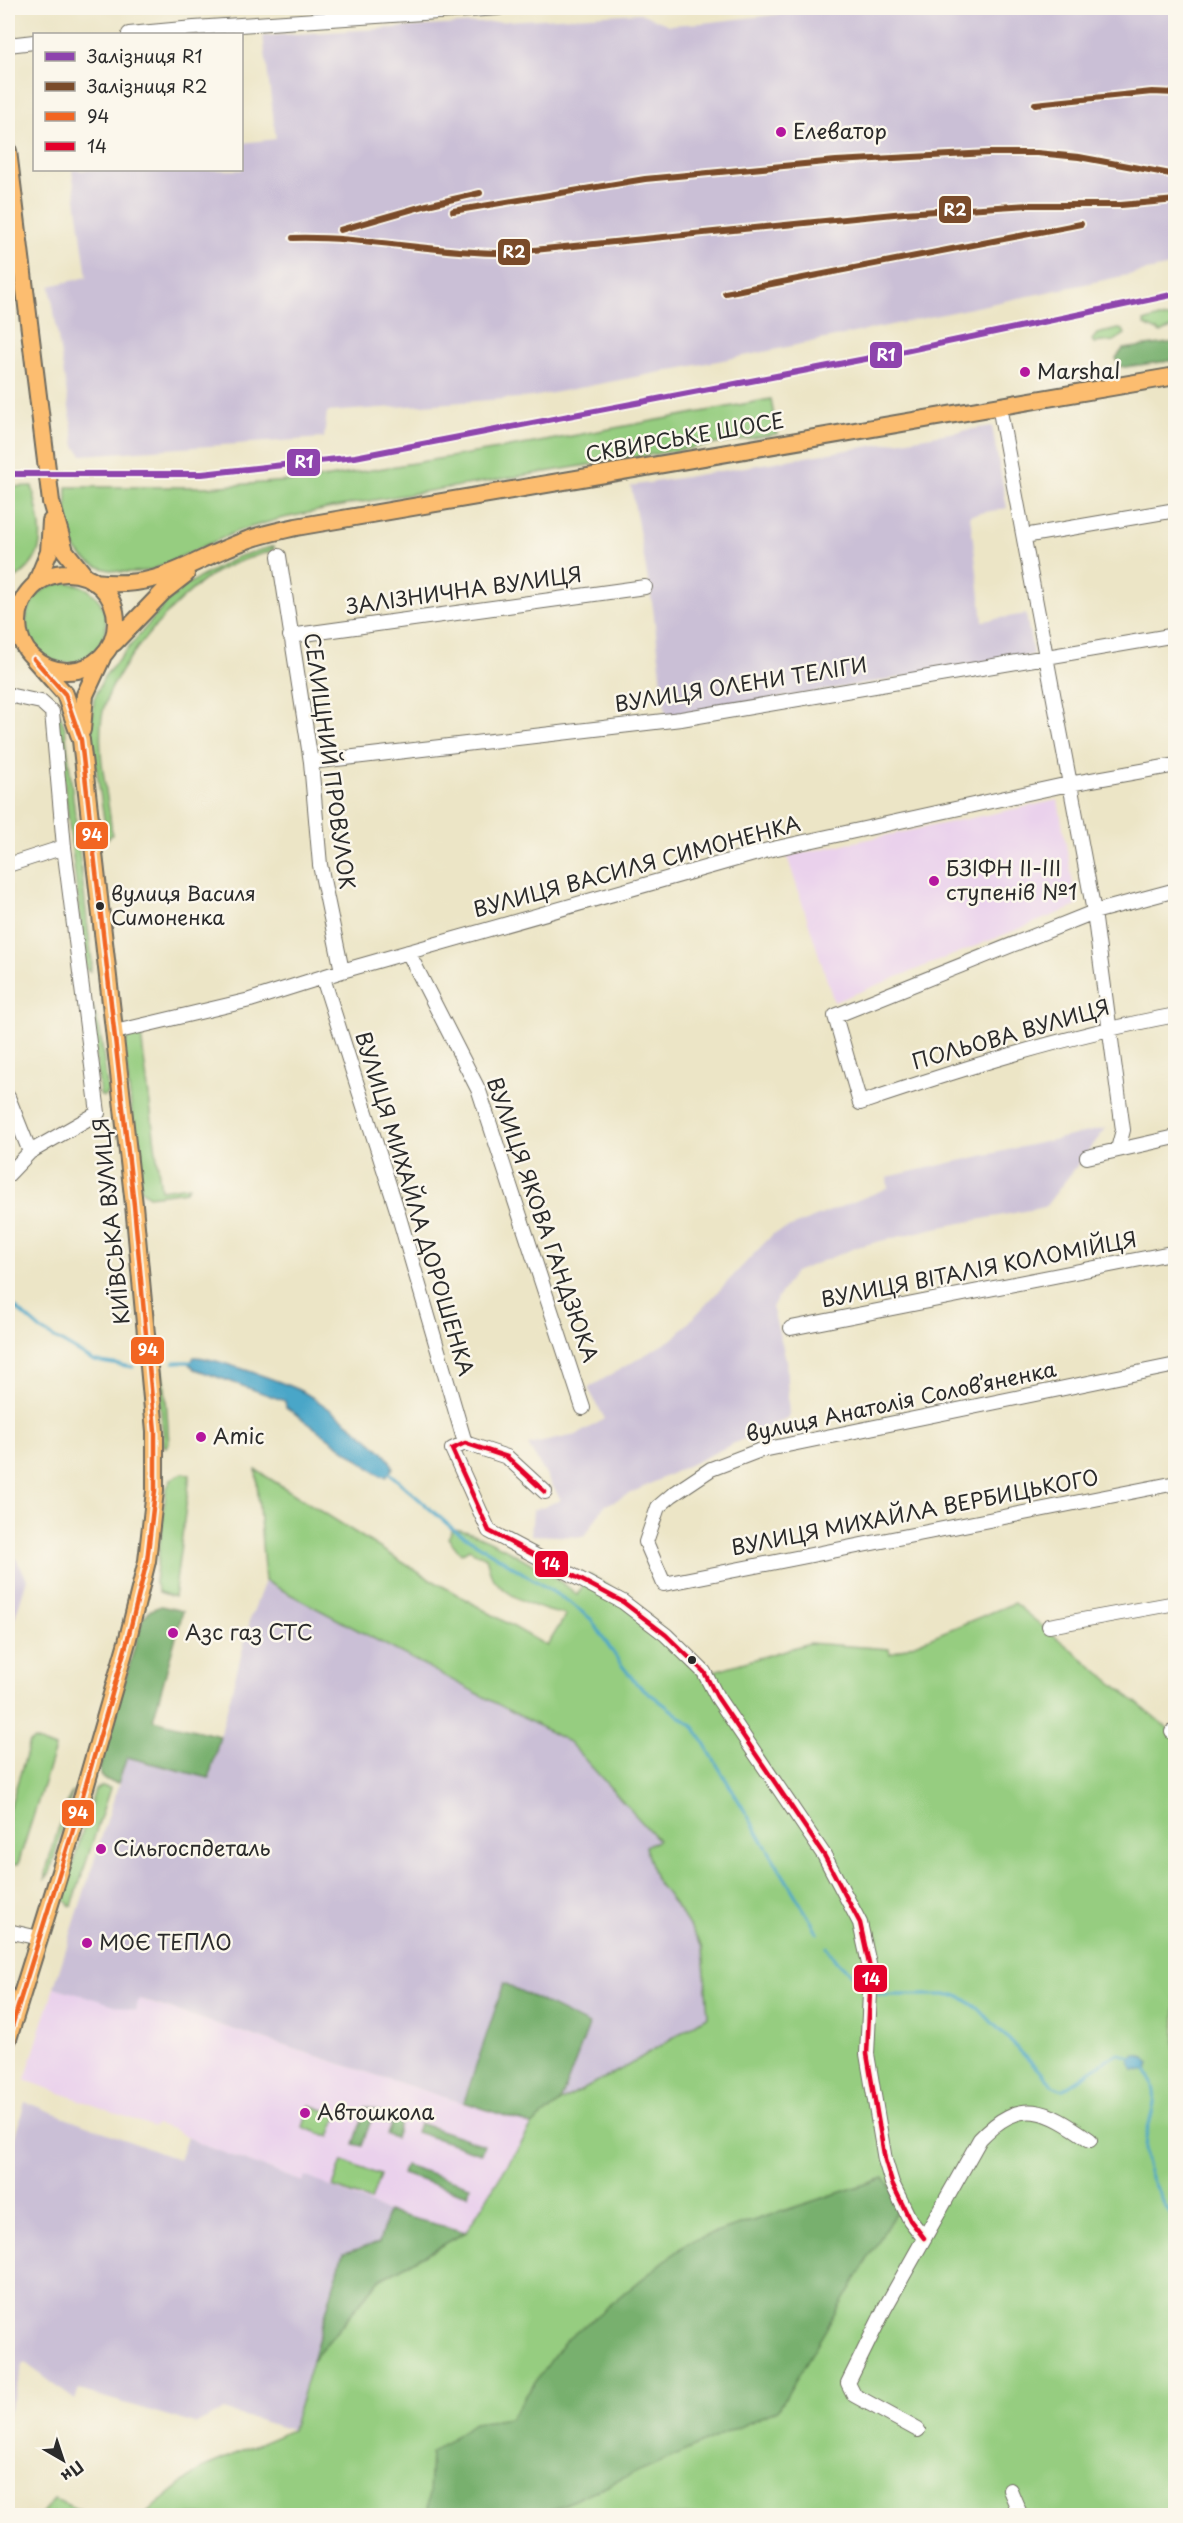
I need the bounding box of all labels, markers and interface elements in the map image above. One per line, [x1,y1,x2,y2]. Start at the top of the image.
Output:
legend [33,33,243,171]
text: Залізниця R1 [86,42,203,69]
text: Залізниця R2 [86,72,208,99]
text: 94 [87,102,109,129]
place label: Елеватор [793,114,887,146]
marker: Елеватор [774,125,788,139]
text: 14 [87,132,107,159]
line badge: R2 [938,195,972,224]
text: R2 [944,197,966,221]
line badge: R2 [497,238,531,266]
text: R2 [503,239,525,263]
line badge: R1 [869,341,903,369]
text: R1 [877,342,896,366]
place label: Marshal [1037,354,1120,386]
marker: Marshal [1018,365,1032,379]
street label: СКВИРСЬКЕ ШОСЕ [583,403,787,469]
line badge: R1 [286,448,321,477]
text: R1 [295,449,314,473]
street label: ЗАЛІЗНИЧНА ВУЛИЦЯ [344,557,584,621]
street label: СЕЛИЩНИЙ ПРОВУЛОК [297,630,365,891]
street label: ВУЛИЦЯ ОЛЕНИ ТЕЛІГИ [612,647,869,719]
street label: ВУЛИЦЯ ВАСИЛЯ СИМОНЕНКА [469,806,804,924]
line badge: 94 [75,821,109,850]
text: 94 [82,822,102,846]
place label: БЗІФН ІІ-ІІІ ступенів №1 [946,851,1077,907]
marker: БЗІФН ІІ-ІІІ ступенів №1 [927,874,941,888]
place label: вулиця Василя Симоненка [111,878,256,932]
marker: вулиця Василя Симоненка [94,900,106,912]
street label: ПОЛЬОВА ВУЛИЦЯ [908,990,1113,1077]
street label: ВУЛИЦЯ МИХАЙЛА ДОРОШЕНКА [348,1027,484,1380]
street label: ВУЛИЦЯ ЯКОВА ГАНДЗЮКА [480,1072,608,1366]
street label: КИЇВСЬКА ВУЛИЦЯ [83,1116,137,1326]
street label: ВУЛИЦЯ ВІТАЛІЯ КОЛОМІЙЦЯ [818,1222,1139,1314]
line badge: 94 [130,1336,165,1365]
text: 94 [138,1337,158,1361]
street label: вулиця Анатолія Соловʼяненка [742,1351,1059,1449]
place label: Amic [213,1419,264,1451]
marker: Amic [194,1430,208,1444]
street label: ВУЛИЦЯ МИХАЙЛА ВЕРБИЦЬКОГО [728,1460,1101,1562]
line badge: 14 [534,1550,569,1578]
text: 14 [542,1551,560,1575]
place label: Азс газ СТС [185,1615,313,1647]
marker: Азс газ СТС [166,1626,180,1640]
unlabelled marker [686,1654,698,1666]
line badge: 94 [61,1799,95,1827]
text: 94 [68,1800,88,1824]
place label: Сільгоспдеталь [113,1831,271,1863]
marker: Сільгоспдеталь [94,1842,108,1856]
place label: МОЄ ТЕПЛО [99,1925,232,1957]
marker: МОЄ ТЕПЛО [80,1936,94,1950]
line badge: 14 [853,1964,888,1993]
text: 14 [862,1966,880,1990]
place label: Автошкола [317,2095,434,2127]
marker: Автошкола [298,2106,312,2120]
north arrow [33,2430,93,2490]
text: Пн [57,2456,90,2489]

